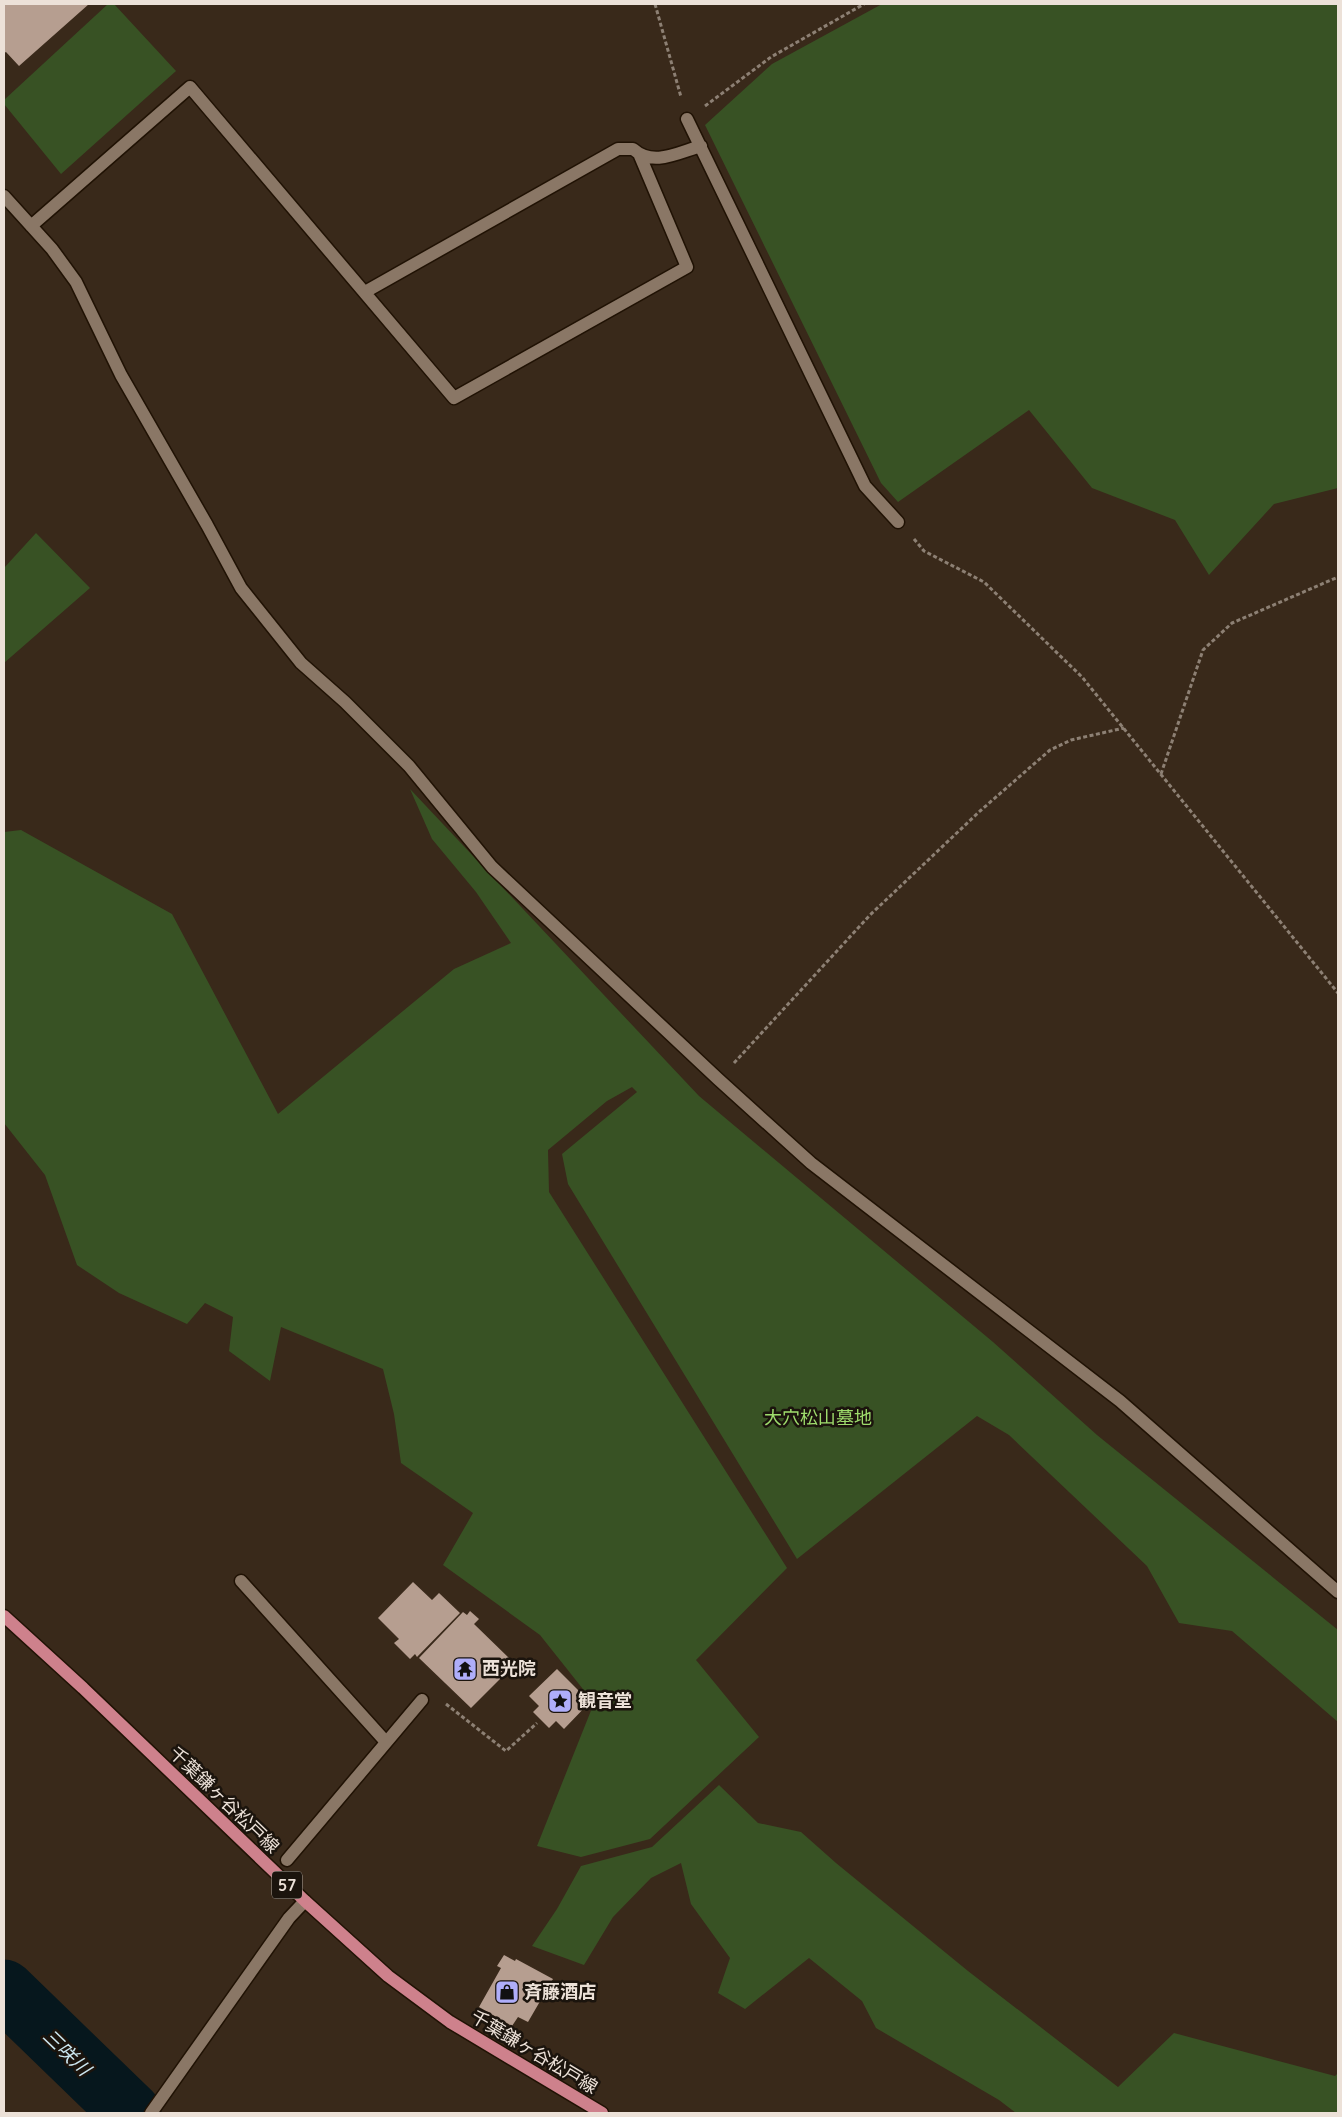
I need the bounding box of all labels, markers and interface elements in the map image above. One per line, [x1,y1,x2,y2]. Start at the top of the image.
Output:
park label: 大穴松山墓地 [764,1406,872,1429]
temple icon: 西光院 [452,1656,478,1682]
place label: 西光院 [482,1657,536,1680]
place icon: 観音堂 [547,1688,573,1714]
place label: 観音堂 [578,1689,632,1712]
street label: 千葉鎌ヶ谷松戸線 [165,1741,284,1858]
road number: 57 [272,1872,302,1898]
shop icon: 斉藤酒店 [494,1979,520,2005]
place label: 斉藤酒店 [524,1980,596,2003]
street label: 千葉鎌ヶ谷松戸線 [467,2005,602,2099]
water label: 三咲川 [38,2024,97,2082]

